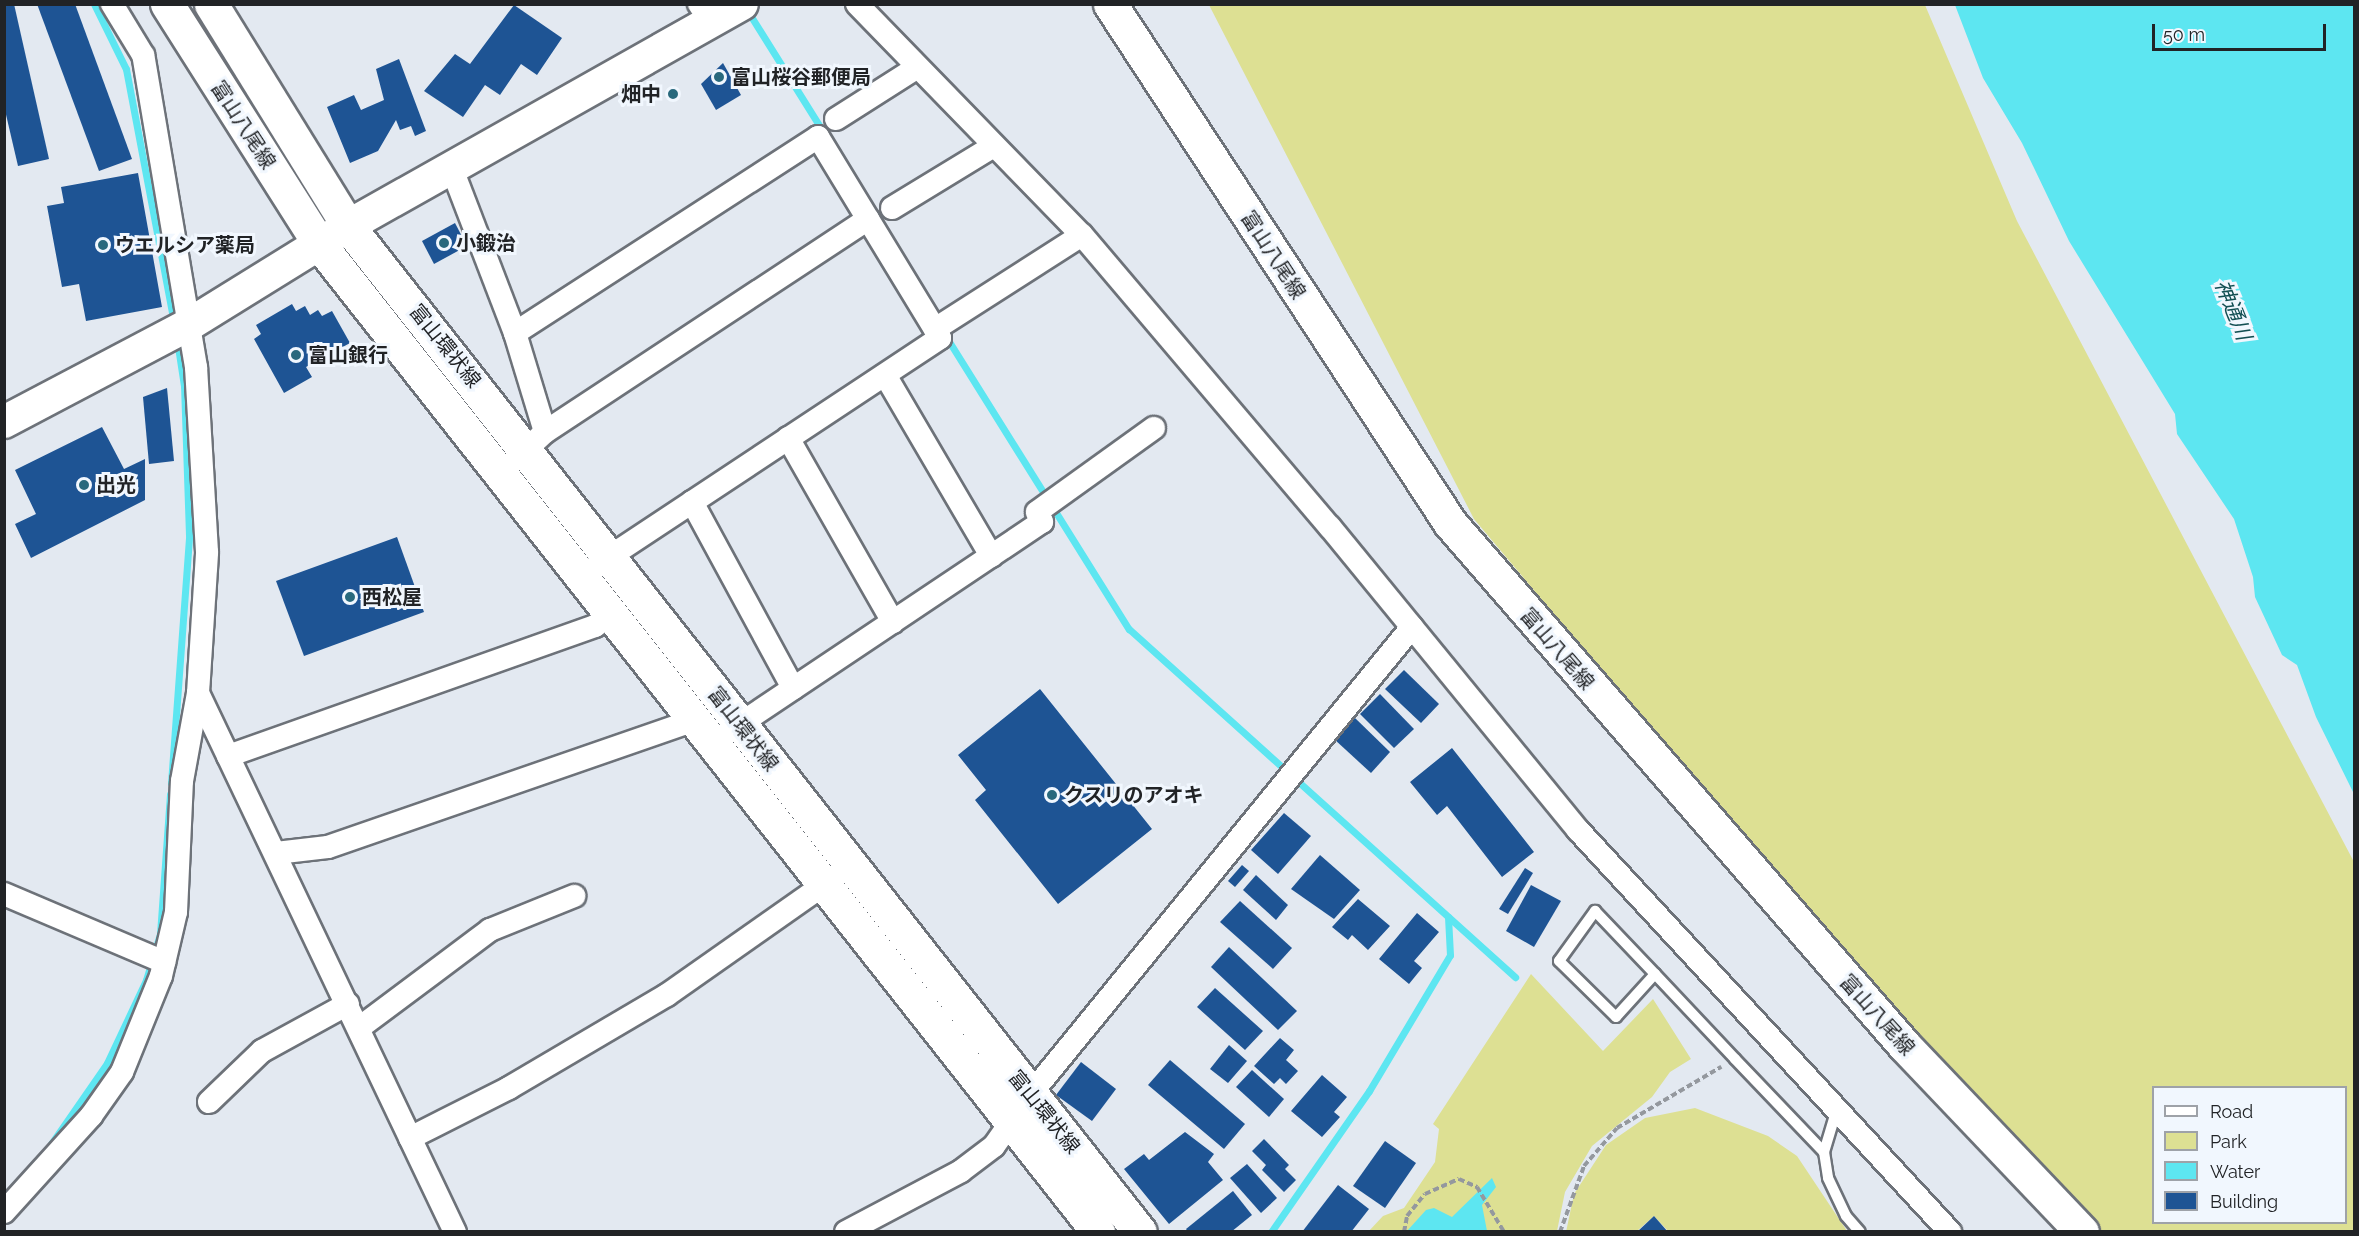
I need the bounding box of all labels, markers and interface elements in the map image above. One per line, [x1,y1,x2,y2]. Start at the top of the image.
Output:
scale bar [2155,12,2329,50]
text: 50 m [2163,24,2205,45]
place label: 富山桜谷郵便局 [731,65,871,89]
marker: 富山桜谷郵便局 [712,70,726,84]
street label: 富山八尾線 [206,77,280,173]
place label: 畑中 [621,82,661,106]
marker: 畑中 [666,87,680,101]
street label: 富山八尾線 [1236,207,1310,303]
place label: 小鍛治 [456,231,516,255]
place label: ウエルシア薬局 [115,233,255,257]
marker: 小鍛治 [437,236,451,250]
marker: ウエルシア薬局 [96,238,110,252]
water label: 神通川 [2210,276,2256,344]
street label: 富山環状線 [404,300,486,392]
place label: 富山銀行 [308,343,388,367]
marker: 富山銀行 [289,348,303,362]
place label: 出光 [96,473,136,497]
marker: 出光 [77,478,91,492]
place label: 西松屋 [362,585,422,609]
marker: 西松屋 [343,590,357,604]
street label: 富山八尾線 [1515,603,1599,695]
street label: 富山環状線 [703,682,783,776]
place label: クスリのアオキ [1064,783,1204,807]
marker: クスリのアオキ [1045,788,1059,802]
street label: 富山八尾線 [1835,970,1919,1060]
street label: 富山環状線 [1003,1066,1085,1158]
legend [2152,1086,2347,1224]
text: Road [2210,1101,2253,1122]
text: Park [2210,1131,2247,1152]
text: Water [2210,1161,2260,1182]
text: Building [2210,1191,2278,1212]

